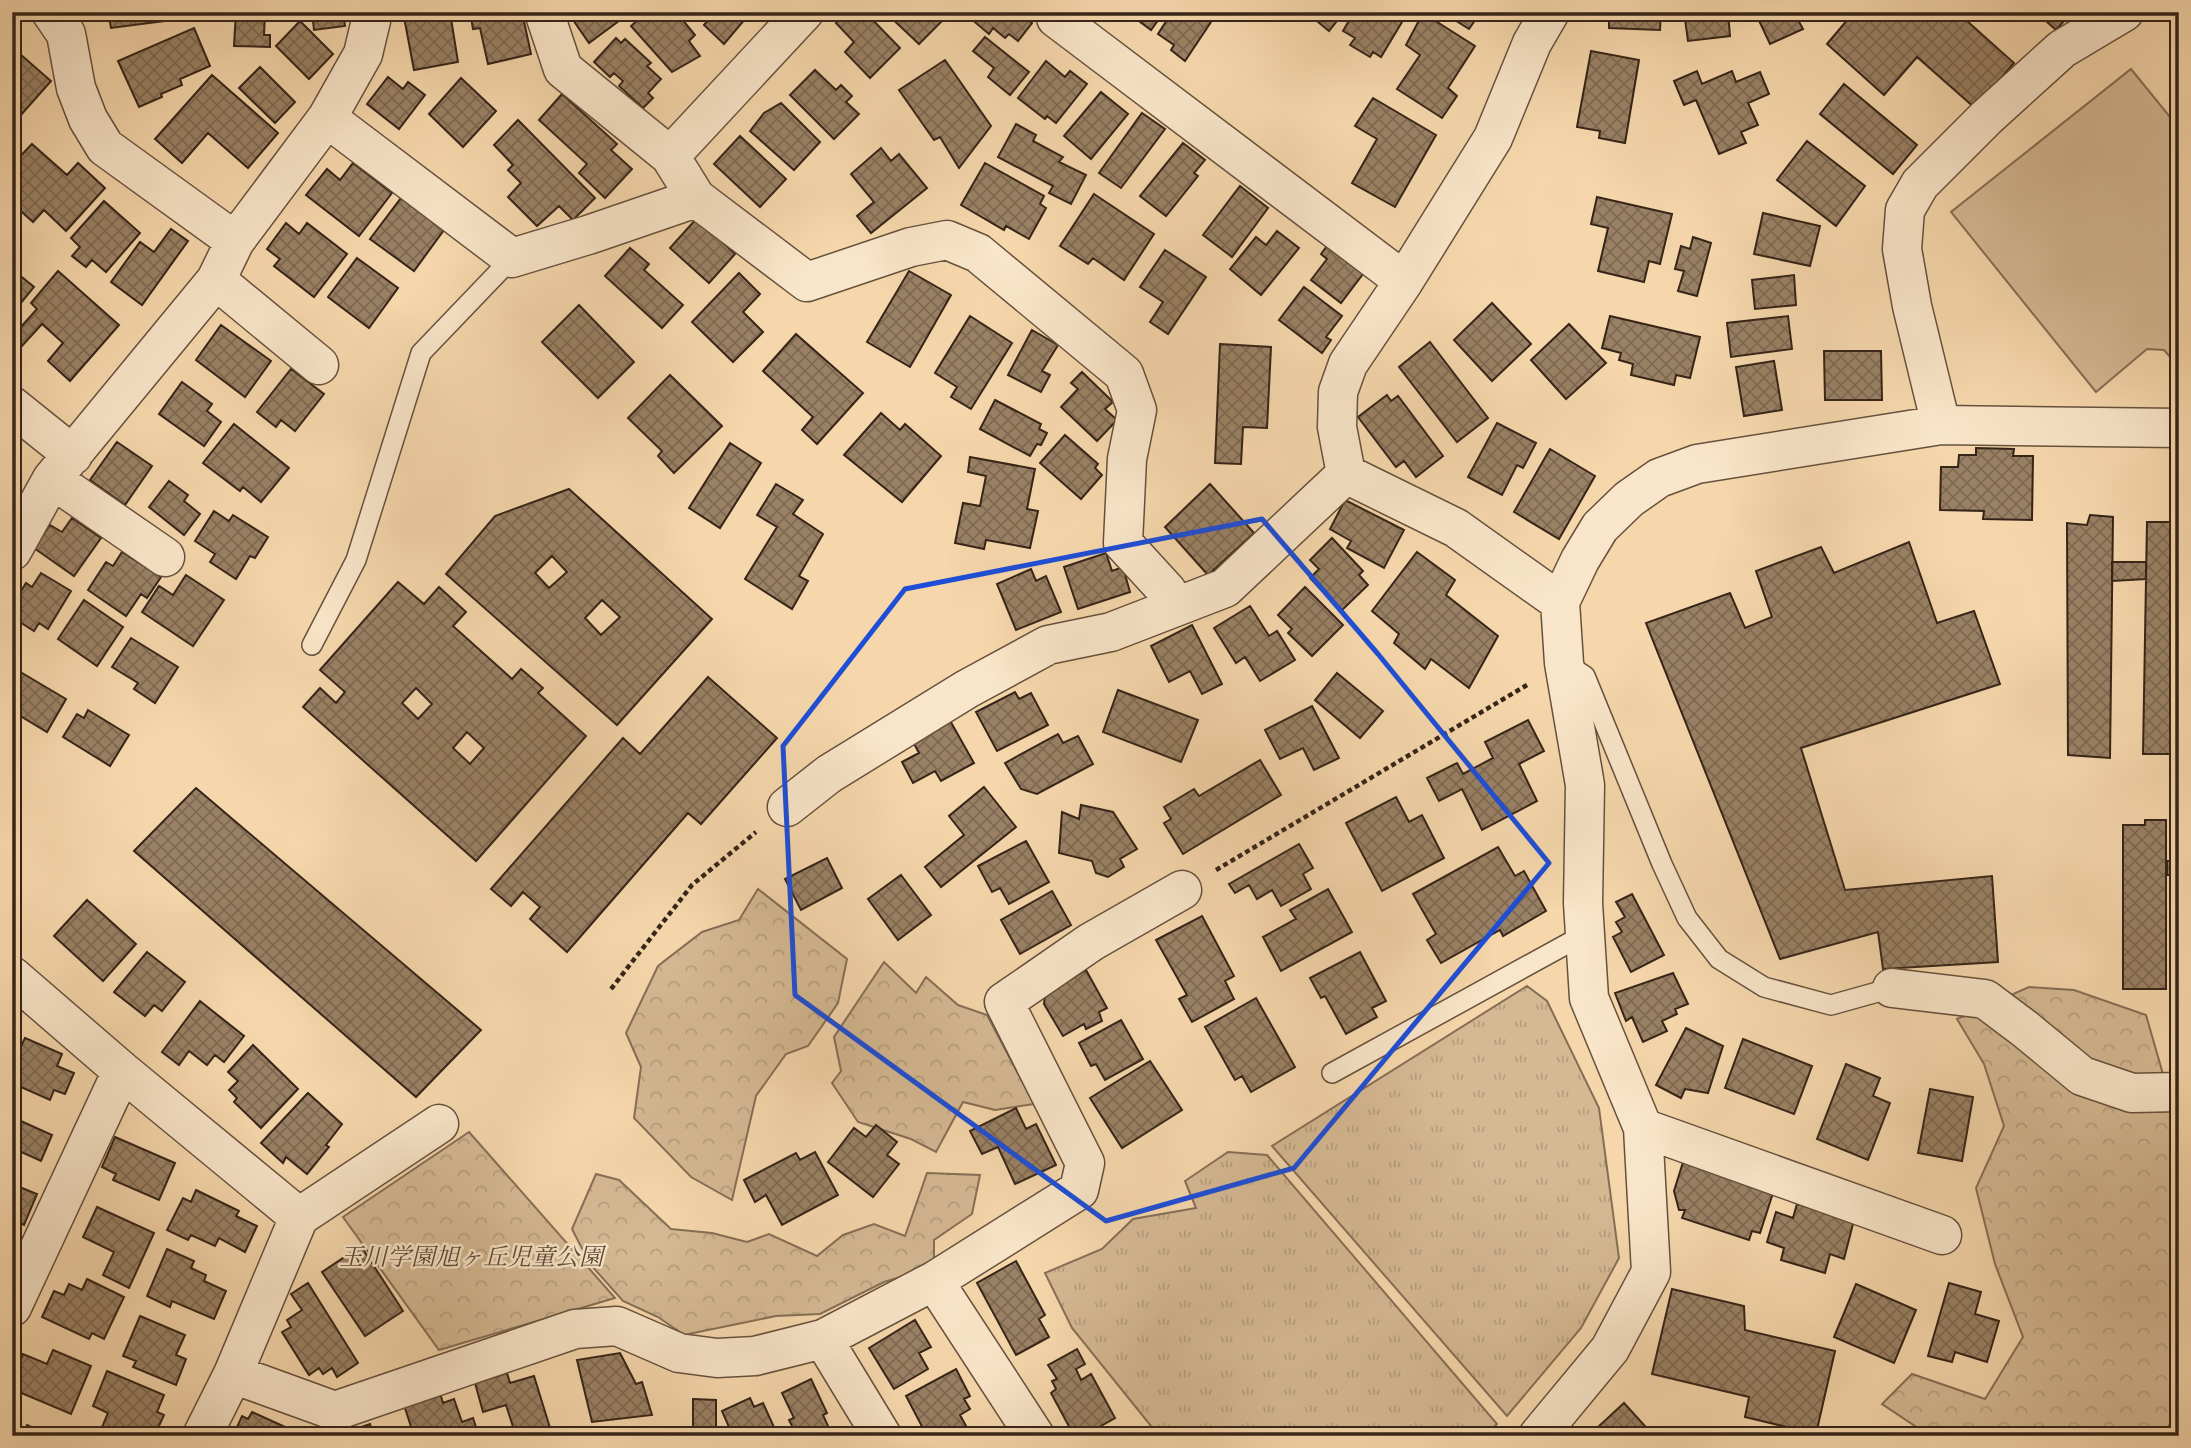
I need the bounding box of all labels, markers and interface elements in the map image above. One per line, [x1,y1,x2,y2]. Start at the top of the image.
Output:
park label: 玉川学園旭ヶ丘児童公園 [339,1242,607,1276]

